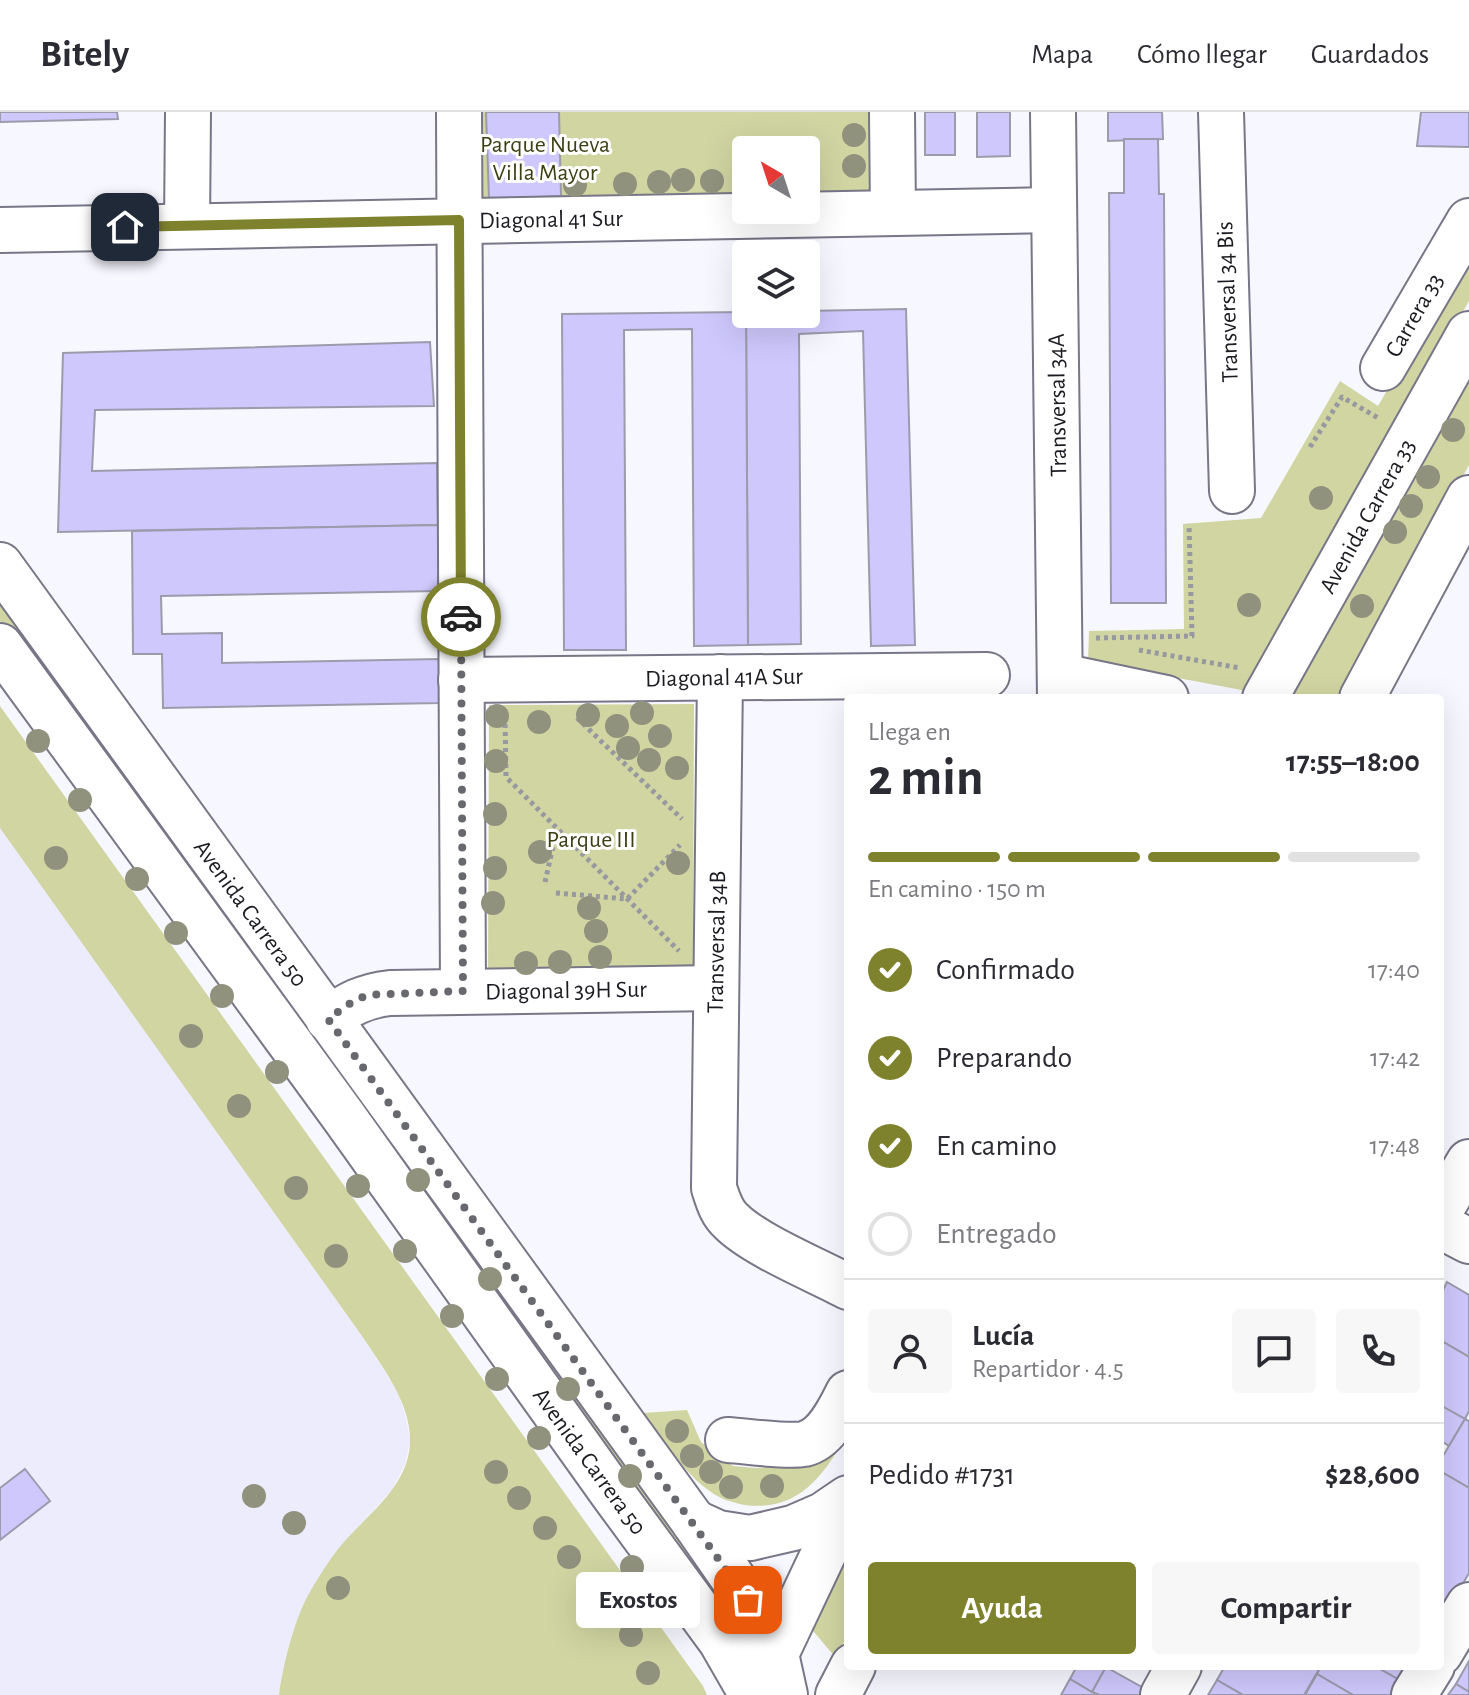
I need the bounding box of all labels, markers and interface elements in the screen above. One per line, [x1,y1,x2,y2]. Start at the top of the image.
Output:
text: Bitely [40,36,129,74]
text: Mapa [1031,41,1093,69]
text: Cómo llegar [1137,41,1267,69]
text: Guardados [1311,41,1429,69]
park label: Parque Nueva Villa Mayor [480,133,610,185]
north arrow [732,136,820,224]
map controls [732,136,820,328]
pin [91,193,159,261]
icon: home [103,205,147,249]
street label: Diagonal 41 Sur [479,207,623,233]
street label: Transversal 34 Bis [1213,221,1243,383]
button: layers [732,240,820,328]
street label: Carrera 33 [1381,270,1448,361]
street label: Transversal 34A [1045,333,1071,477]
street label: Avenida Carrera 33 [1316,435,1420,598]
courier [421,577,501,657]
icon: car [439,595,483,639]
street label: Diagonal 41A Sur [645,665,803,691]
text: Llega en [868,719,951,745]
text: 17:55–18:00 [1286,747,1420,777]
text: 2 min [868,752,983,804]
park label: Parque III [546,828,636,852]
street label: Avenida Carrera 50 [189,836,311,991]
street label: Transversal 34B [704,870,730,1014]
text: En camino · 150 m [868,876,1046,902]
icon: check [868,948,912,992]
text: Confirmado [936,955,1075,985]
text: 17:40 [1368,957,1420,983]
street label: Diagonal 39H Sur [485,978,647,1004]
icon: check [868,1036,912,1080]
text: Preparando [936,1043,1072,1073]
text: 17:42 [1370,1045,1420,1071]
icon: check [868,1124,912,1168]
text: En camino [936,1131,1057,1161]
text: 17:48 [1369,1133,1420,1159]
text: Entregado [936,1219,1057,1249]
button: person [868,1309,952,1393]
button: chat [1232,1309,1316,1393]
button: phone [1336,1309,1420,1393]
text: Lucía [972,1321,1034,1351]
text: Repartidor · 4.5 [972,1356,1124,1382]
street label: Avenida Carrera 50 [528,1384,650,1539]
text: Pedido #1731 [868,1460,1015,1490]
text: $28,600 [1325,1460,1420,1490]
button: Ayuda [868,1562,1136,1654]
button: Compartir [1152,1562,1420,1654]
pin [714,1566,782,1634]
callout: Exostos [576,1572,700,1628]
icon: bag [726,1578,770,1622]
text: Exostos [598,1587,678,1613]

